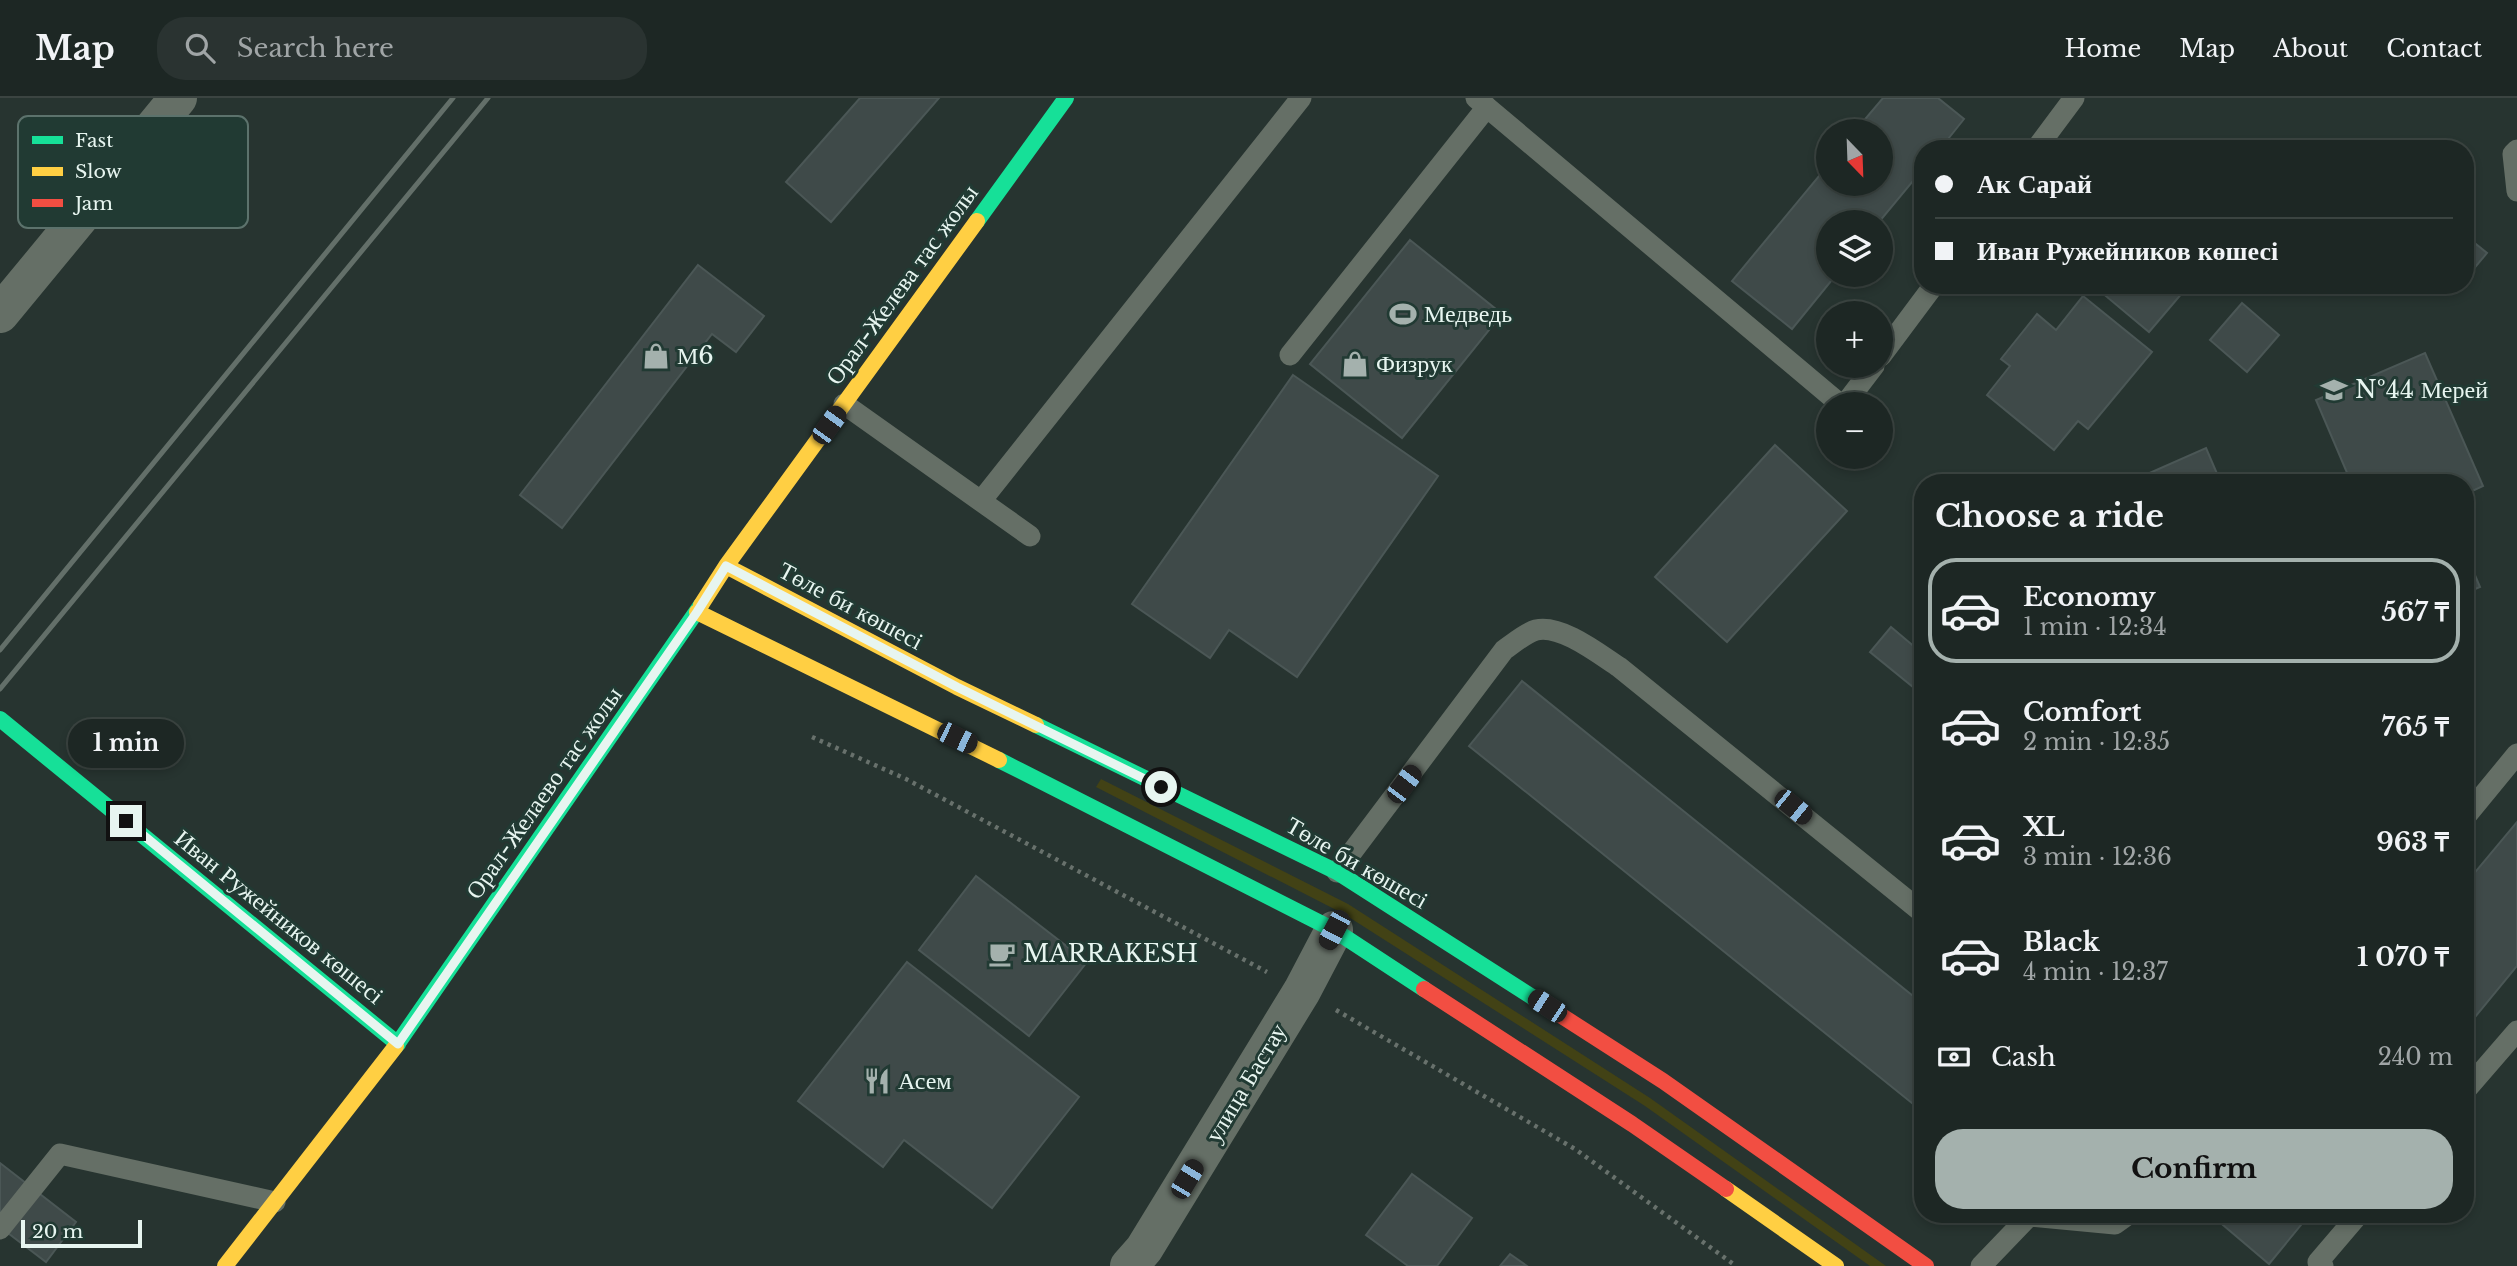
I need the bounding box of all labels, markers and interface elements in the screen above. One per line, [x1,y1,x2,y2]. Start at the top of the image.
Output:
search box [157,17,647,80]
text: Map [35,28,115,69]
icon: search [181,29,219,67]
text: Search here [237,32,394,64]
text: Home [2065,34,2141,63]
text: Map [2179,34,2235,63]
text: About [2273,34,2348,63]
text: Contact [2386,34,2482,63]
legend [18,116,248,228]
north arrow [1816,119,1894,196]
map controls [1816,119,1893,469]
text: Fast [75,129,114,152]
text: Slow [75,160,122,183]
text: Ак Сарай [1977,168,2092,200]
street label: Орал-Желева тас жолы [819,179,984,390]
text: Jam [72,192,113,215]
button: layers [1816,210,1893,287]
text: Иван Ружейников көшесі [1977,235,2278,267]
sports icon: Медведь [1388,299,1418,329]
place label: Медведь [1424,299,1512,328]
button: + [1816,301,1893,378]
shop icon: М6 [641,341,671,371]
place label: М6 [677,341,714,370]
shop icon: Физрук [1340,349,1370,379]
place label: Физрук [1376,349,1453,378]
school or university icon: №44 Мерей [2319,375,2349,405]
place label: №44 Мерей [2355,375,2488,404]
button: − [1816,392,1893,469]
car [809,402,850,448]
text: Choose a ride [1935,496,2164,536]
street label: Төле би көшесі [774,555,928,656]
icon: car [1939,579,2002,642]
text: Economy [2023,581,2156,613]
text: 567 ₸ [2381,596,2449,628]
text: 1 min · 12:34 [2023,613,2167,641]
street label: Орал-Желаево тас жолы [459,681,628,904]
icon: car [1939,694,2002,757]
text: Comfort [2023,696,2141,728]
text: 765 ₸ [2381,711,2449,743]
car [934,719,981,757]
callout: 1 min [68,720,184,768]
text: 2 min · 12:35 [2023,728,2170,756]
text: 1 min [93,729,159,757]
car [1383,761,1426,807]
route start [1145,771,1177,803]
car [1771,786,1816,828]
route end [110,805,142,837]
icon: car [1939,809,2002,872]
street label: Төле би көшесі [1281,810,1434,915]
text: XL [2023,811,2065,843]
street label: Иван Ружейников көшесі [169,823,390,1010]
text: 963 ₸ [2376,826,2449,858]
text: 3 min · 12:36 [2023,843,2172,871]
car [1315,907,1354,953]
icon: car [1939,924,2002,987]
text: Black [2023,926,2100,958]
cafe icon: MARRAKESH [987,939,1017,969]
place label: MARRAKESH [1023,939,1198,968]
text: 1 070 ₸ [2357,941,2449,973]
text: 4 min · 12:37 [2023,958,2168,986]
car [1524,986,1571,1026]
street label: улица Бастау [1199,1018,1292,1147]
icon: cash [1935,1038,1973,1076]
text: Cash [1991,1041,2056,1073]
text: 240 m [2378,1043,2453,1071]
restaurant icon: Асем [862,1066,892,1096]
place label: Асем [898,1066,952,1095]
button: Confirm [1935,1129,2453,1209]
car [1168,1156,1207,1202]
scale bar [21,1217,142,1249]
text: 20 m [32,1220,83,1243]

